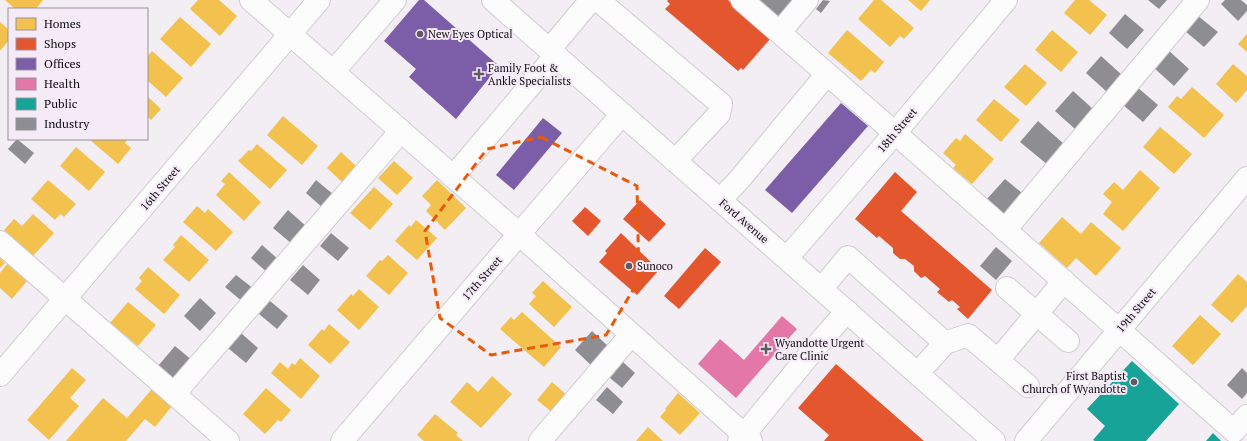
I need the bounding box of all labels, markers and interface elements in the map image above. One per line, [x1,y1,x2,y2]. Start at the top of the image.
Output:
legend [8,8,148,140]
text: Homes [44,16,81,31]
place label: New Eyes Optical [428,27,513,41]
marker: New Eyes Optical [415,29,425,39]
text: Shops [44,36,76,51]
text: Offices [44,56,81,71]
place label: Family Foot & Ankle Specialists [488,61,571,88]
marker: Family Foot & Ankle Specialists [473,68,485,80]
text: Health [44,76,80,91]
text: Public [44,96,78,111]
street label: 18th Street [874,105,920,155]
text: Industry [44,116,90,131]
street label: 16th Street [137,163,183,213]
street label: Ford Avenue [716,196,772,247]
street label: 17th Street [459,253,505,303]
place label: Sunoco [637,259,673,273]
marker: Sunoco [624,261,634,271]
street label: 19th Street [1113,285,1159,335]
place label: Wyandotte Urgent Care Clinic [775,336,864,363]
marker: Wyandotte Urgent Care Clinic [760,343,772,355]
place label: First Baptist Church of Wyandotte [1022,369,1126,396]
marker: First Baptist Church of Wyandotte [1129,377,1139,387]

